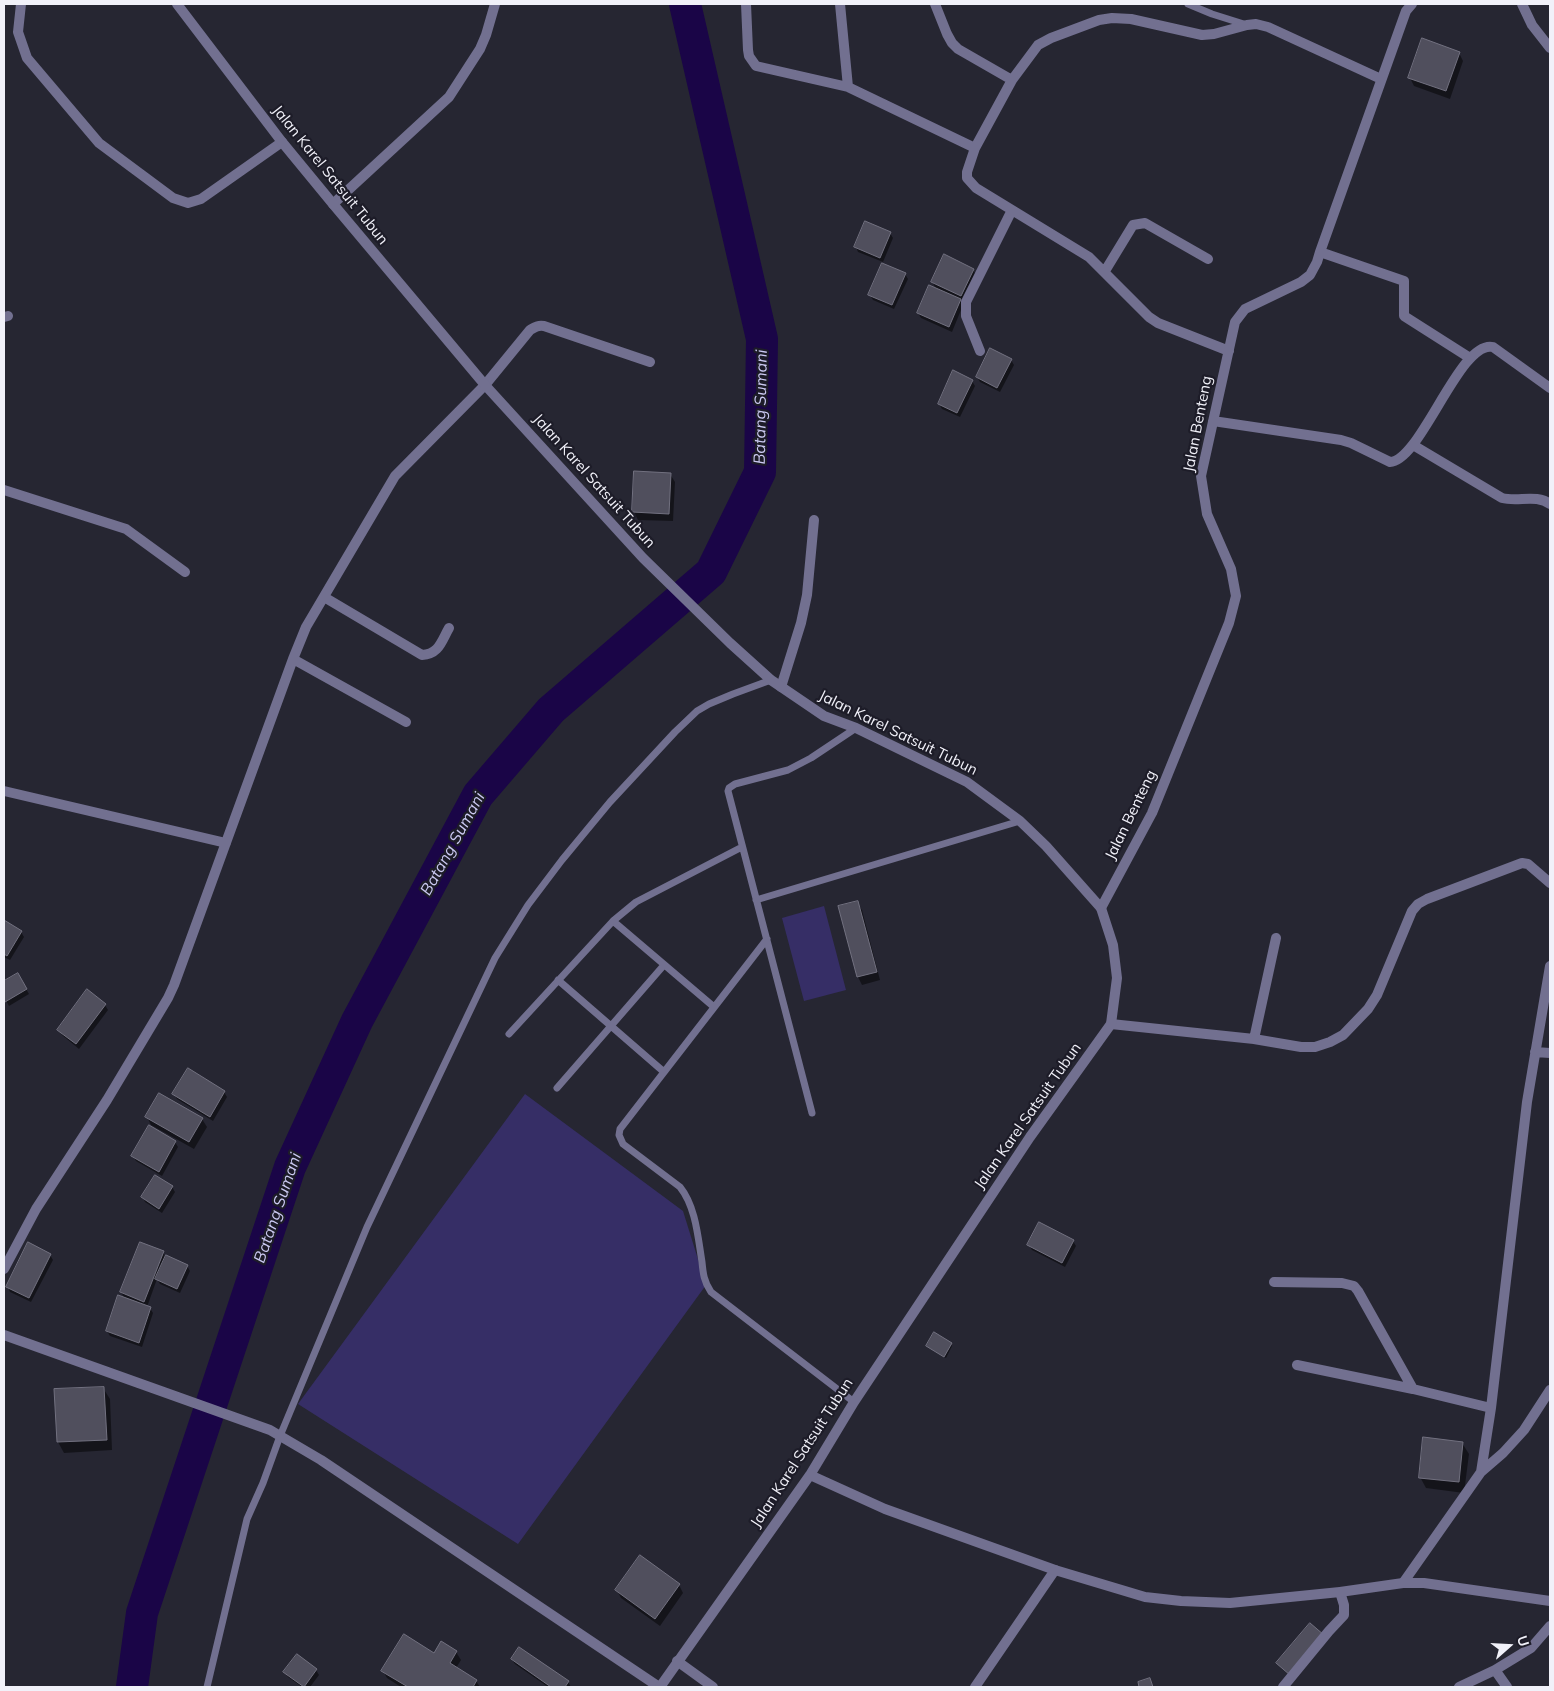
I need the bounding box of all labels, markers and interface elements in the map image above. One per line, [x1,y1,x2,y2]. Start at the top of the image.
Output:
street label: Jalan Karel Satsuit Tubun [268,102,392,248]
water label: Batang Sumani [750,349,772,465]
street label: Jalan Benteng [1180,374,1216,474]
street label: Jalan Karel Satsuit Tubun [529,410,659,552]
street label: Jalan Karel Satsuit Tubun [816,687,980,779]
street label: Jalan Benteng [1102,767,1160,863]
water label: Batang Sumani [417,789,489,899]
street label: Jalan Karel Satsuit Tubun [971,1039,1085,1193]
water label: Batang Sumani [250,1151,306,1265]
street label: Jalan Karel Satsuit Tubun [747,1375,857,1531]
north arrow [1484,1621,1534,1671]
text: U [1513,1633,1533,1649]

